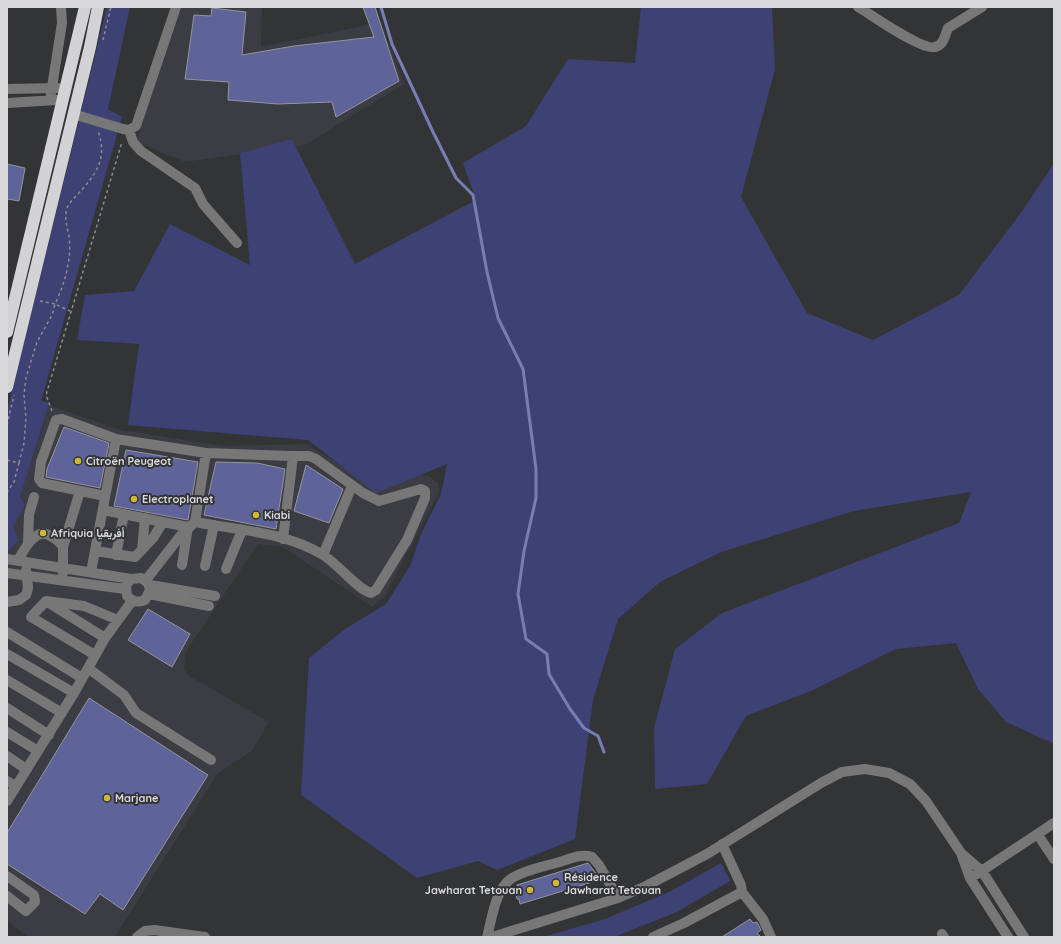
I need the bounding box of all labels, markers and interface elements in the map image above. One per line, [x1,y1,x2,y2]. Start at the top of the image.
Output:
place label: Citroën Peugeot [86,454,172,468]
marker: Citroën Peugeot [73,456,83,466]
place label: Electroplanet [142,492,214,506]
marker: Electroplanet [129,494,139,504]
place label: Kiabi [264,508,290,522]
marker: Kiabi [251,510,261,520]
place label: Afriquia أفريقيا [51,526,125,540]
marker: Afriquia أفريقيا [38,528,48,538]
place label: Marjane [115,791,159,805]
marker: Marjane [102,793,112,803]
place label: Résidence Jawharat Tetouan [564,870,661,897]
marker: Résidence Jawharat Tetouan [551,878,561,888]
place label: Jawharat Tetouan [425,883,522,897]
marker: Jawharat Tetouan [525,885,535,895]

